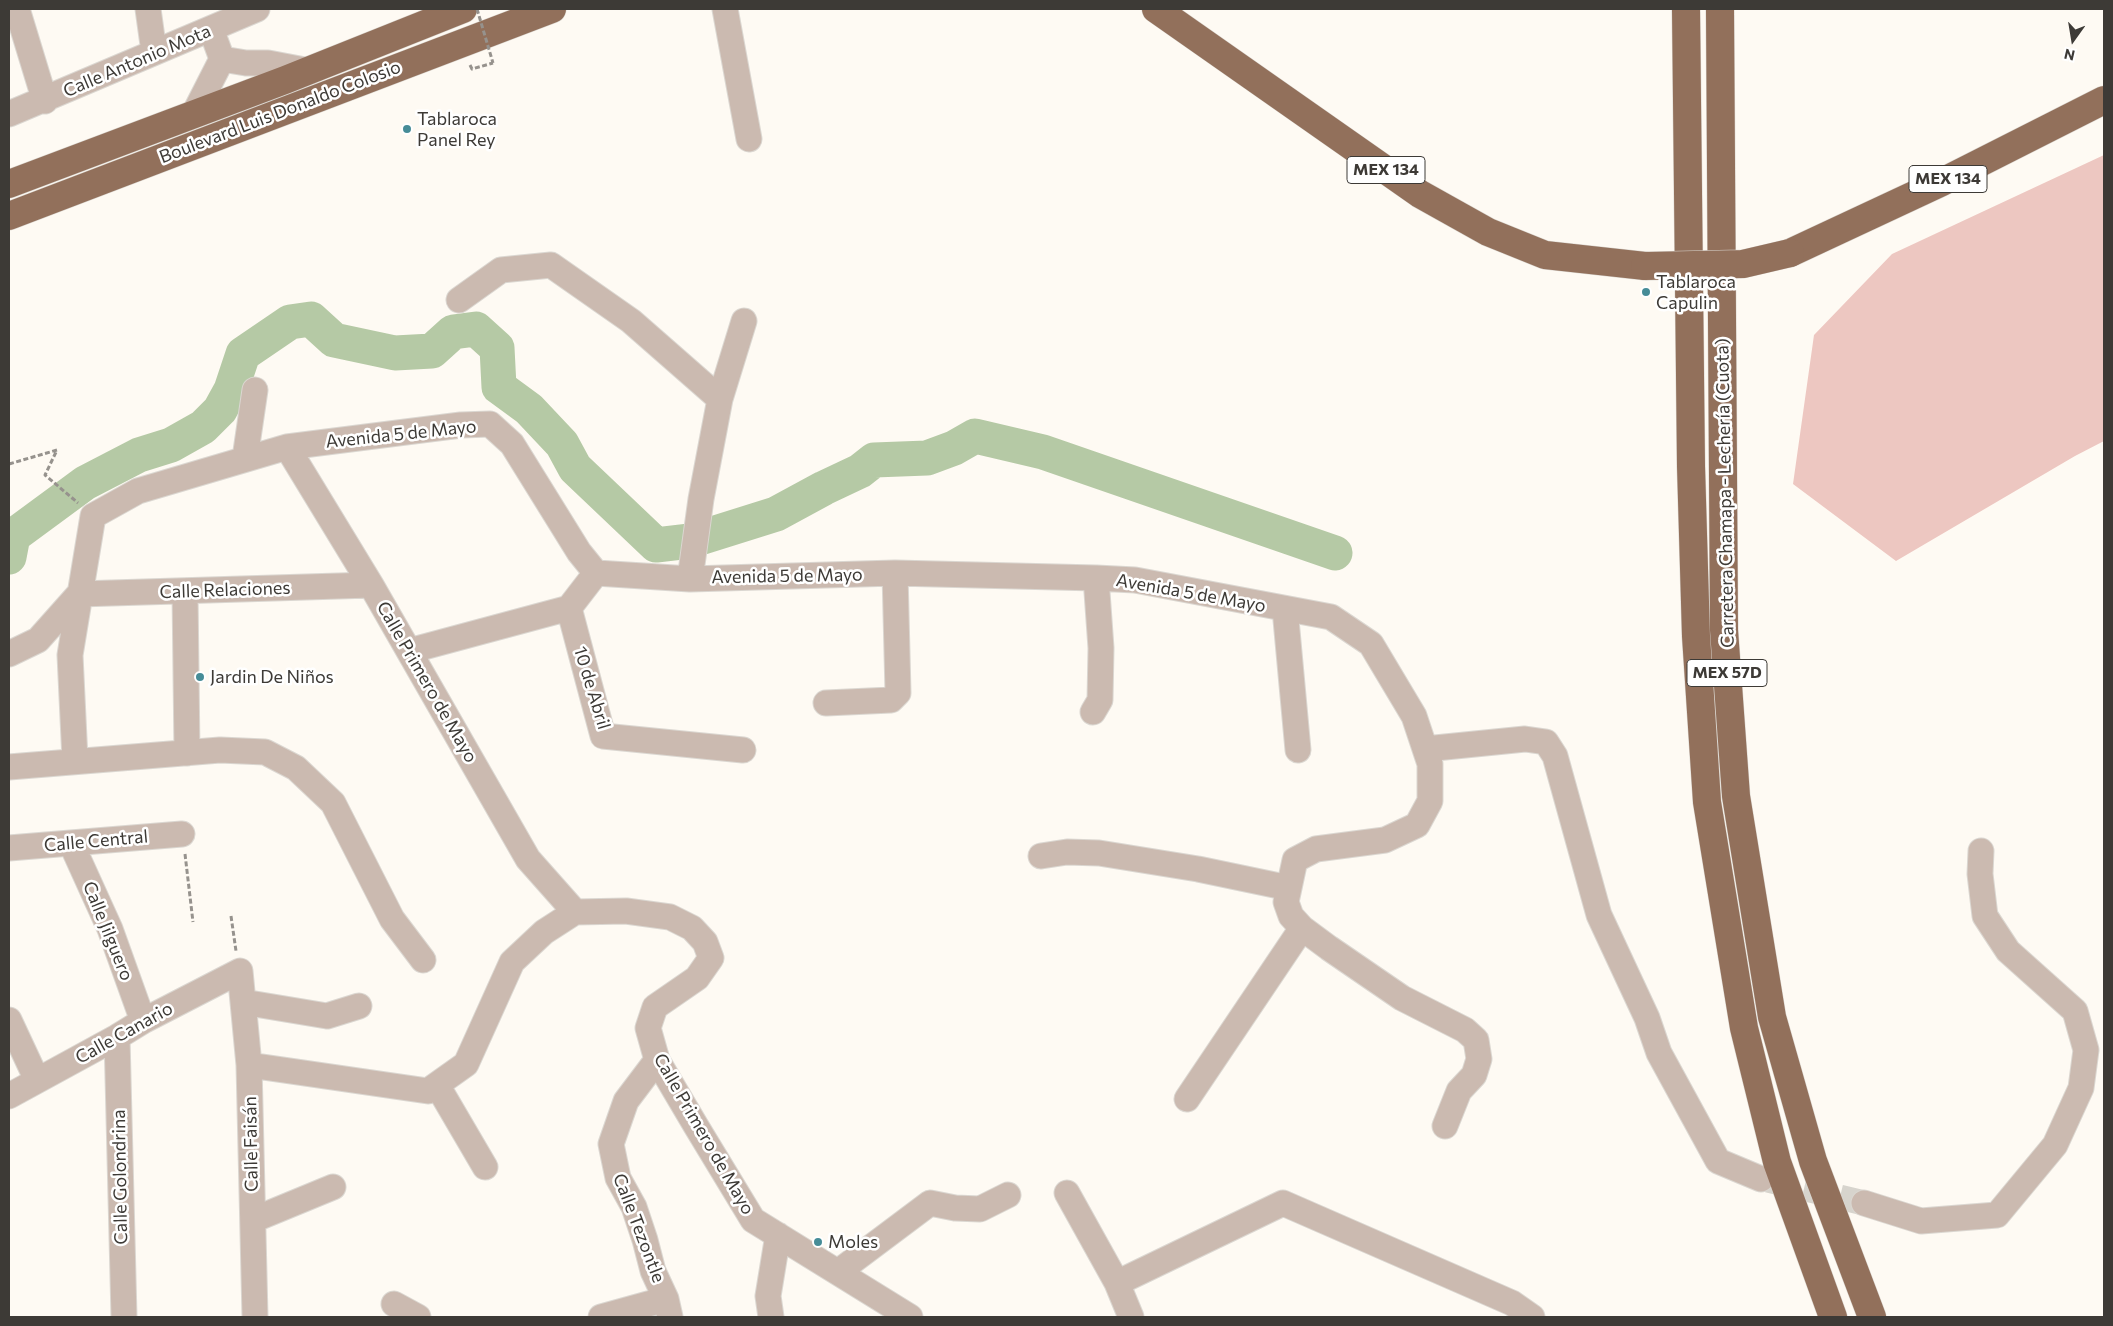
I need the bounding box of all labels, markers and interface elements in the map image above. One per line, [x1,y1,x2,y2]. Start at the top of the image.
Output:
north arrow [2048,15,2098,65]
street label: Calle Antonio Mota [60,20,214,102]
text: N [2062,46,2077,65]
street label: Boulevard Luis Donaldo Colosio [156,56,404,168]
place label: Tablaroca Panel Rey [417,108,497,150]
marker: Tablaroca Panel Rey [401,123,413,135]
road number: MEX 134 [1347,156,1425,184]
road number: MEX 134 [1909,165,1987,192]
place label: Tablaroca Capulin [1656,271,1736,314]
marker: Tablaroca Capulin [1640,286,1652,298]
street label: Carretera Chamapa - Lechería (Cuota) [1711,338,1739,648]
street label: Avenida 5 de Mayo [325,415,477,453]
street label: Avenida 5 de Mayo [711,564,863,588]
street label: Avenida 5 de Mayo [1115,569,1267,617]
street label: Calle Relaciones [159,577,291,603]
street label: Calle Primero de Mayo [372,598,482,766]
street label: 10 de Abril [569,644,615,732]
road number: MEX 57D [1687,660,1767,686]
place label: Jardin De Niños [210,666,334,688]
marker: Jardin De Niños [194,671,206,683]
street label: Calle Central [43,826,149,856]
street label: Calle Jilguero [78,878,138,984]
street label: Calle Canario [72,997,176,1069]
street label: Calle Primero de Mayo [649,1050,759,1218]
street label: Calle Faisán [239,1096,263,1192]
street label: Calle Golondrina [108,1109,132,1245]
street label: Calle Tezontle [608,1170,670,1286]
place label: Moles [828,1231,878,1253]
marker: Moles [812,1236,824,1248]

